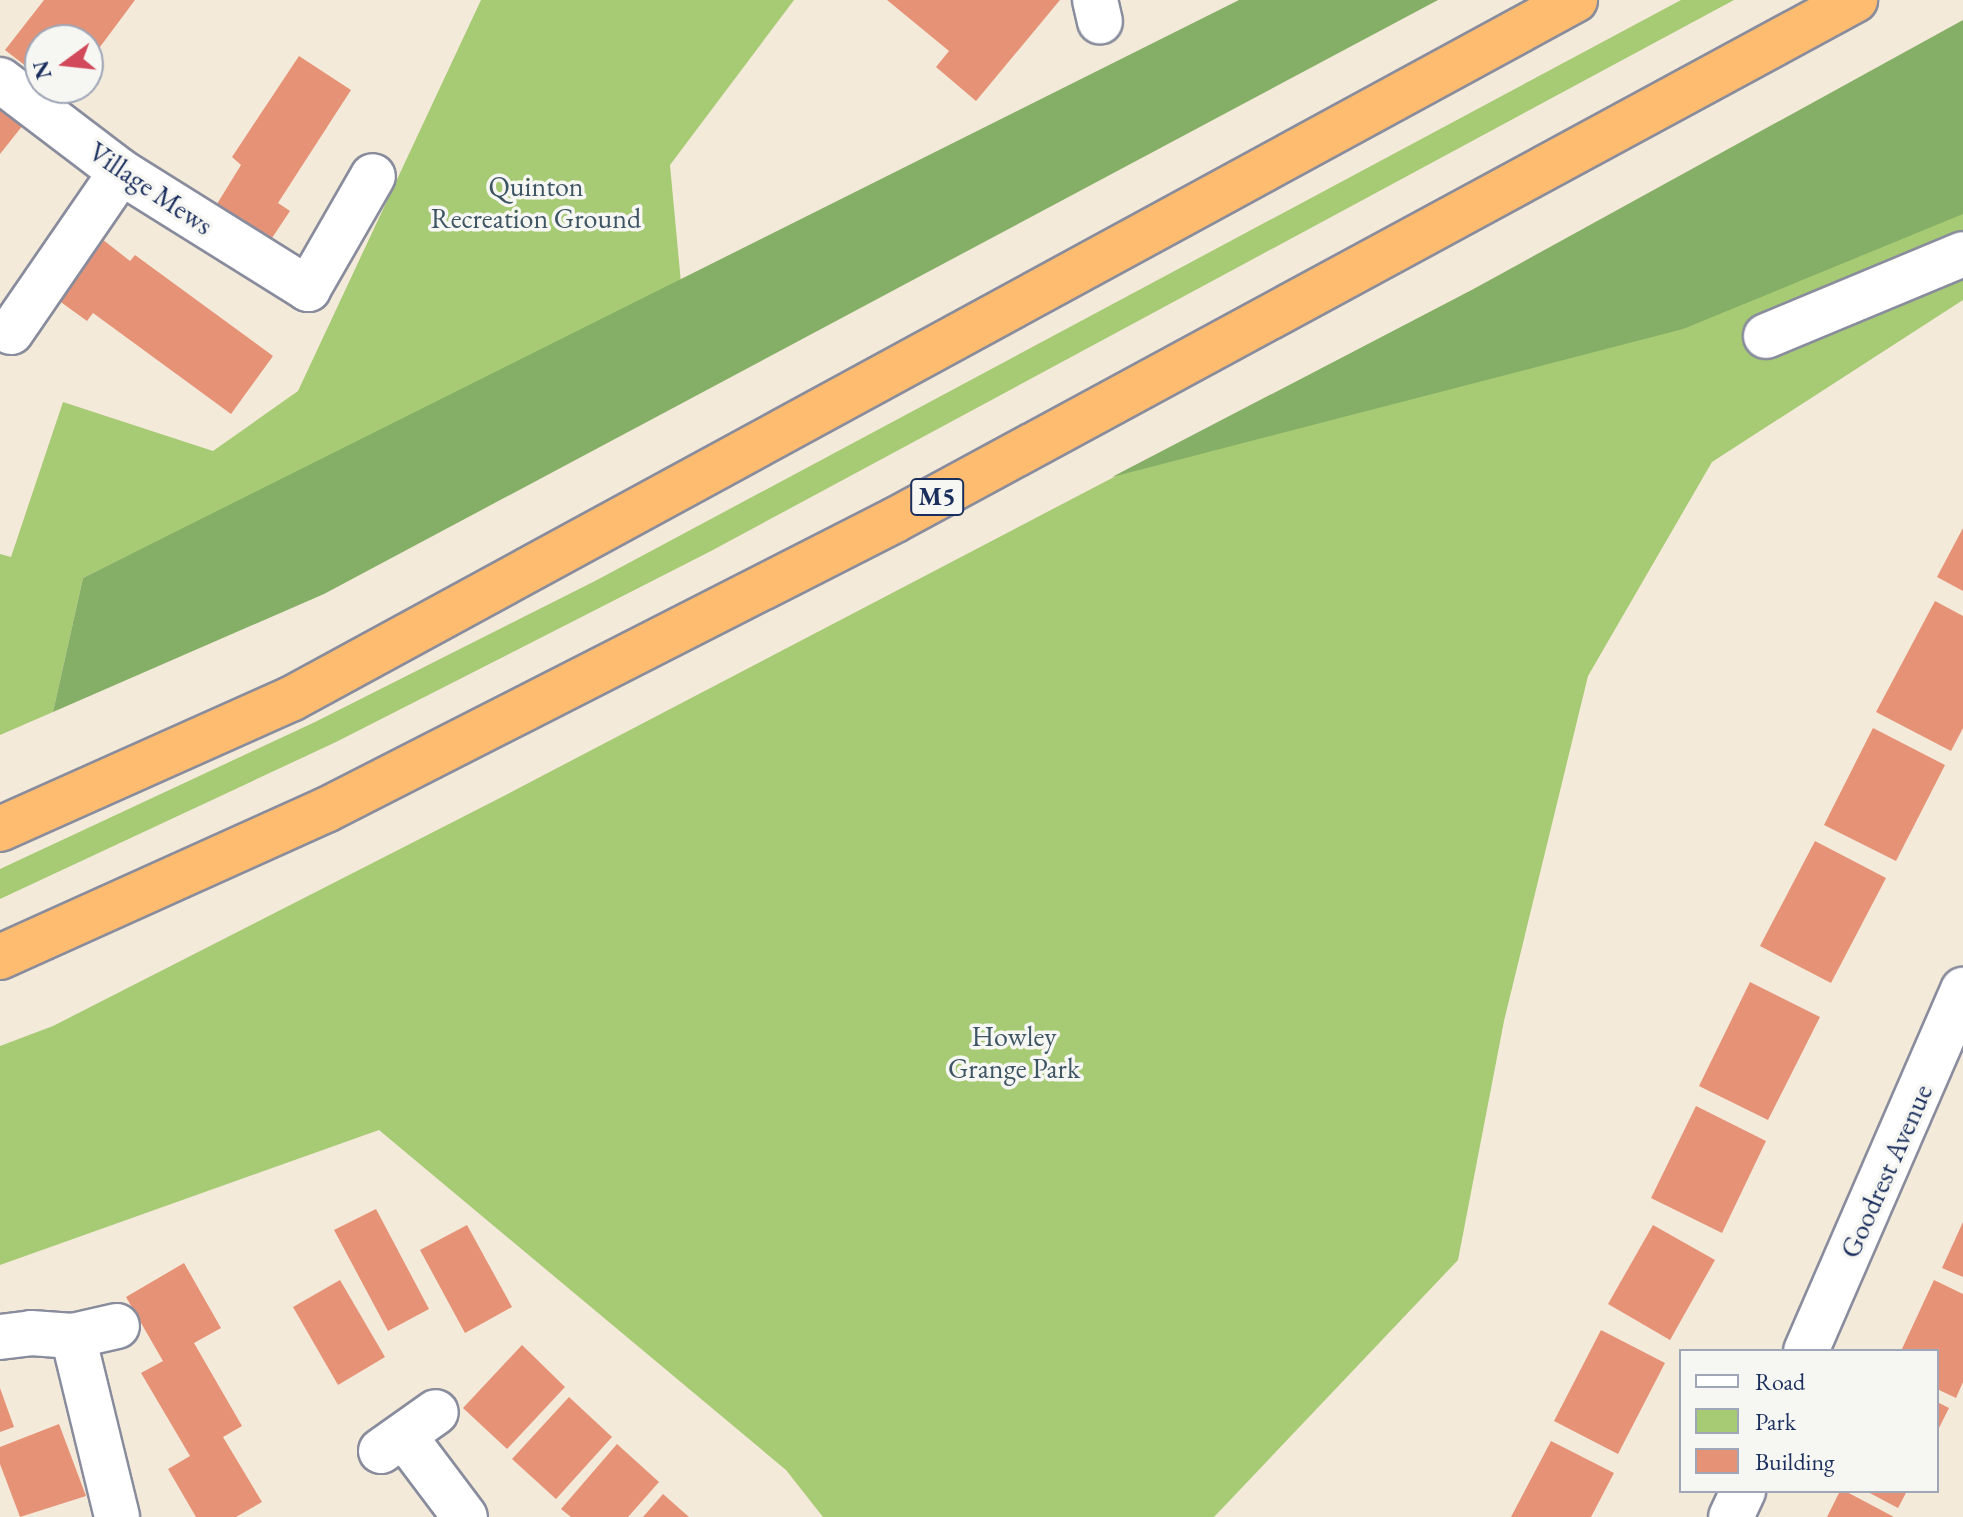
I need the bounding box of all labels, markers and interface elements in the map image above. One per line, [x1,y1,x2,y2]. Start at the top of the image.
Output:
north arrow [24,24,104,104]
text: N [26,57,59,82]
street label: Village Mews [83,134,219,242]
park label: Quinton Recreation Ground [431,169,641,235]
road number: M5 [909,475,965,519]
park label: Howley Grange Park [948,1019,1080,1085]
street label: Goodrest Avenue [1833,1079,1939,1263]
legend [1679,1349,1939,1493]
text: Road [1755,1366,1805,1397]
text: Park [1755,1406,1796,1437]
text: Building [1755,1446,1835,1477]

